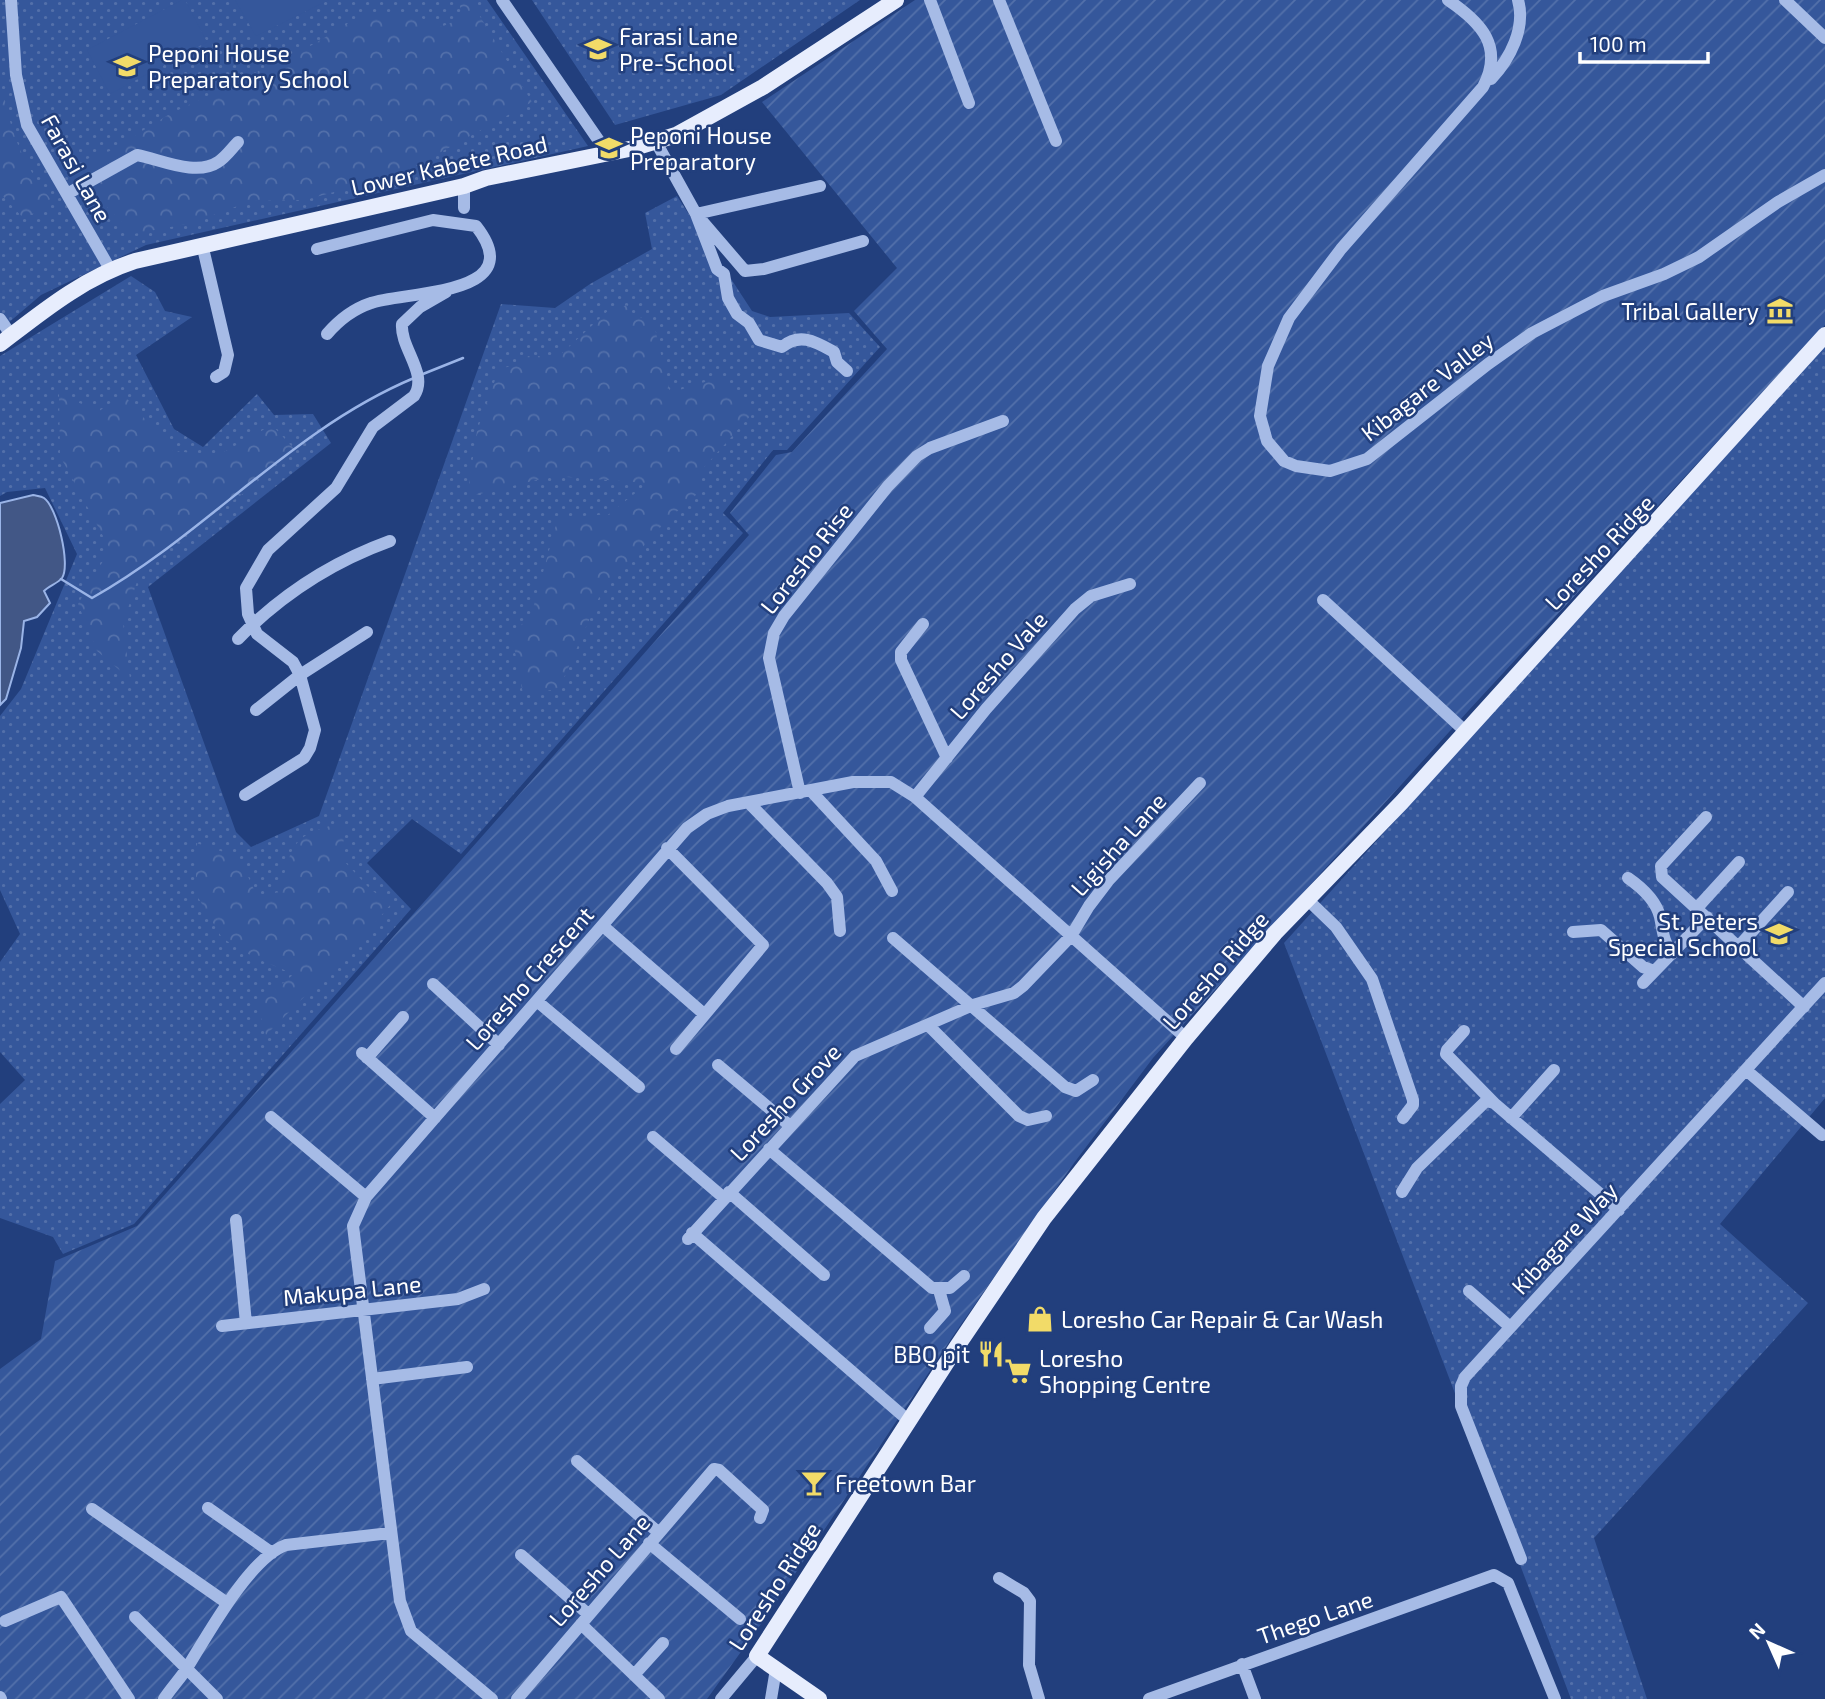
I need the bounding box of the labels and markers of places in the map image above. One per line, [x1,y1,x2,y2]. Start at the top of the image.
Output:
place label: Farasi Lane Pre-School [619,22,738,76]
school or university icon: Farasi Lane Pre-School [583,34,613,64]
place label: Peponi House Preparatory School [148,39,349,93]
school or university icon: Peponi House Preparatory School [112,51,142,81]
place label: Peponi House Preparatory [630,121,772,175]
school or university icon: Peponi House Preparatory [594,133,624,163]
museum icon: Tribal Gallery [1765,296,1795,326]
place label: Tribal Gallery [1621,297,1759,325]
place label: St. Peters Special School [1608,907,1758,961]
school or university icon: St. Peters Special School [1764,919,1794,949]
shop icon: Loresho Car Repair & Car Wash [1025,1304,1055,1334]
place label: Loresho Car Repair & Car Wash [1061,1305,1383,1333]
restaurant icon: BBQ pit [976,1339,1006,1369]
place label: BBQ pit [893,1340,970,1368]
place label: Loresho Shopping Centre [1039,1344,1211,1398]
supermarket icon: Loresho Shopping Centre [1003,1356,1033,1386]
bar icon: Freetown Bar [799,1468,829,1498]
place label: Freetown Bar [835,1469,976,1497]

